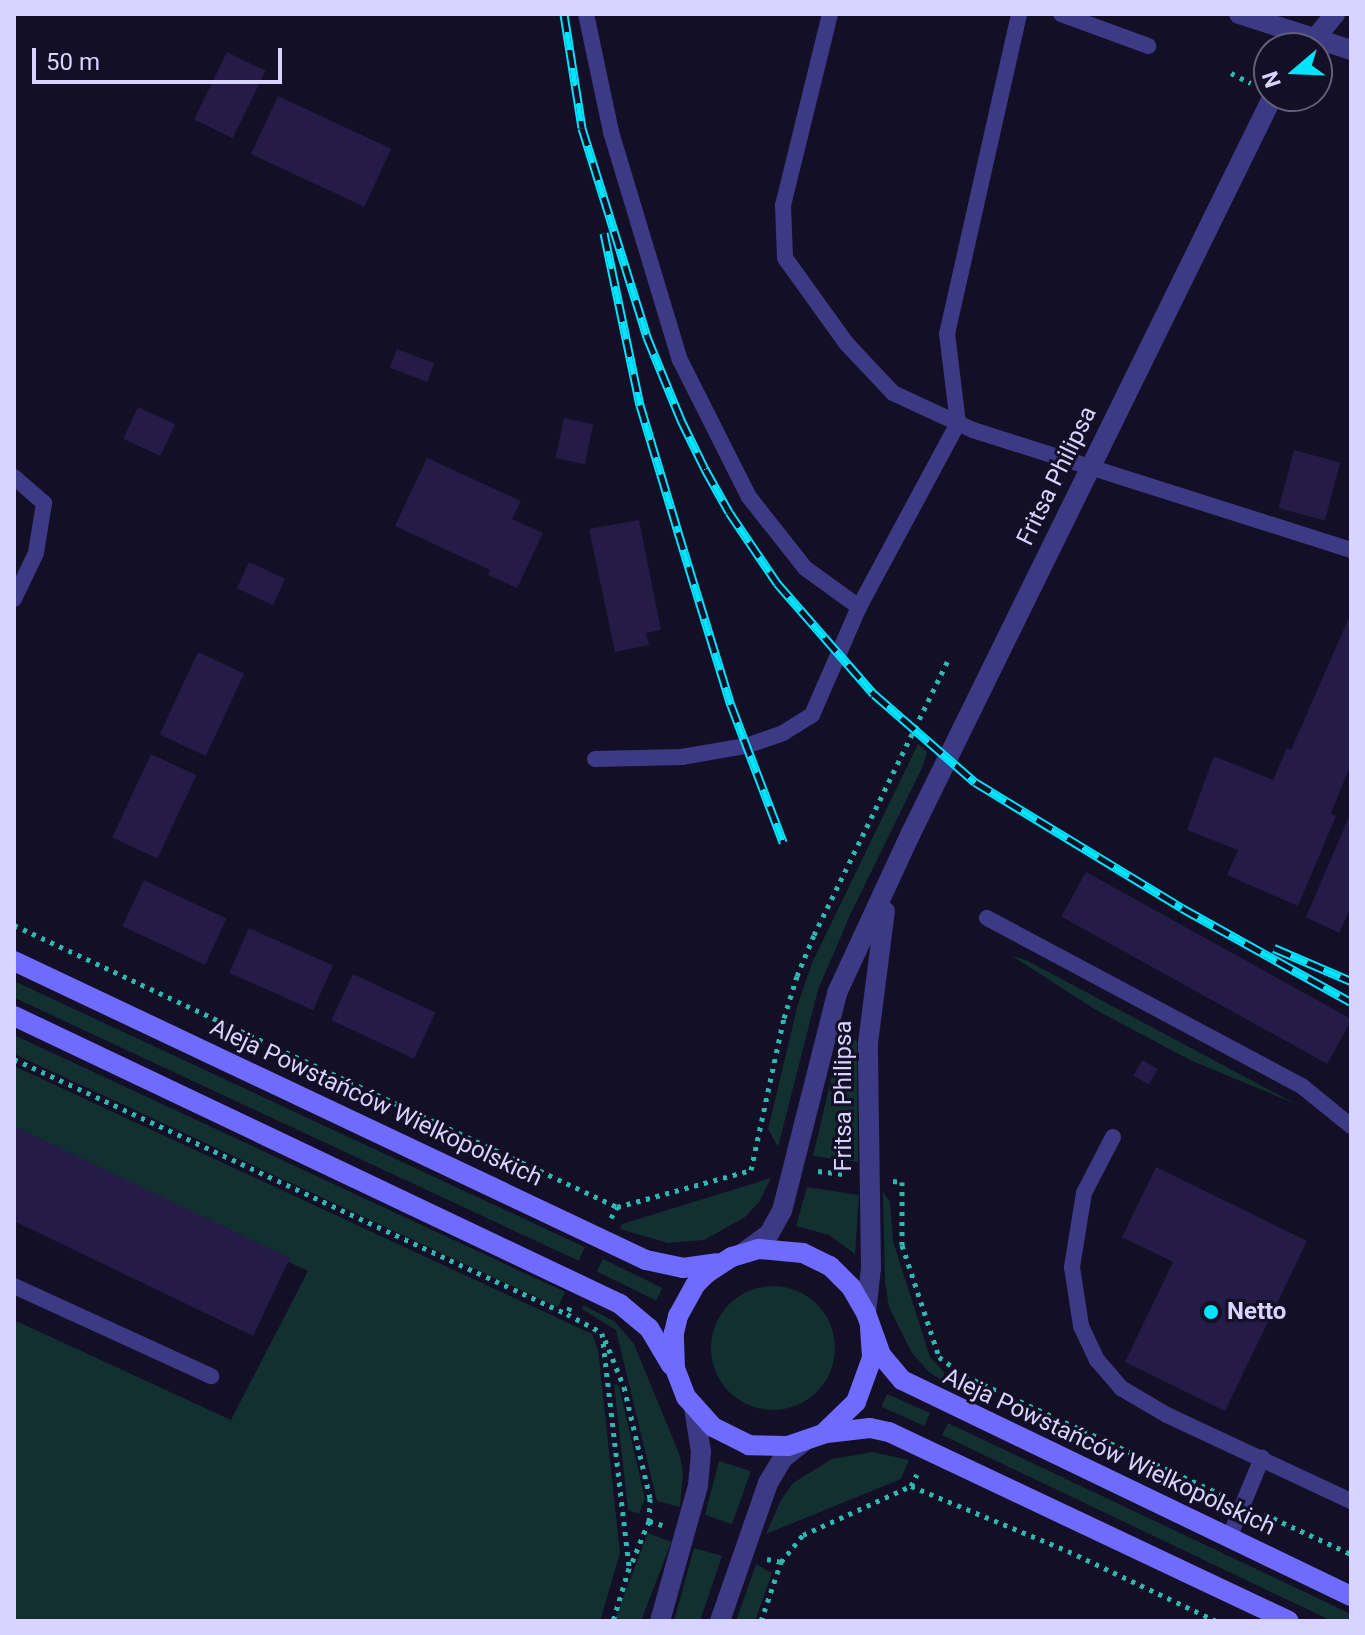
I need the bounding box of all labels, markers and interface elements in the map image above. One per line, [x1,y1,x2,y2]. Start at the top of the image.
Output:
scale bar [36,32,286,82]
north arrow [1253,32,1333,112]
text: 50 m [46,48,100,76]
text: N [1257,68,1286,91]
street label: Fritsa Philipsa [1011,402,1103,550]
street label: Aleja Powstańców Wielkopolskich [205,1013,547,1193]
street label: Fritsa Philipsa [830,1021,858,1171]
place label: Netto [1227,1298,1286,1326]
marker: Netto [1202,1303,1220,1321]
street label: Aleja Powstańców Wielkopolskich [938,1362,1280,1542]

